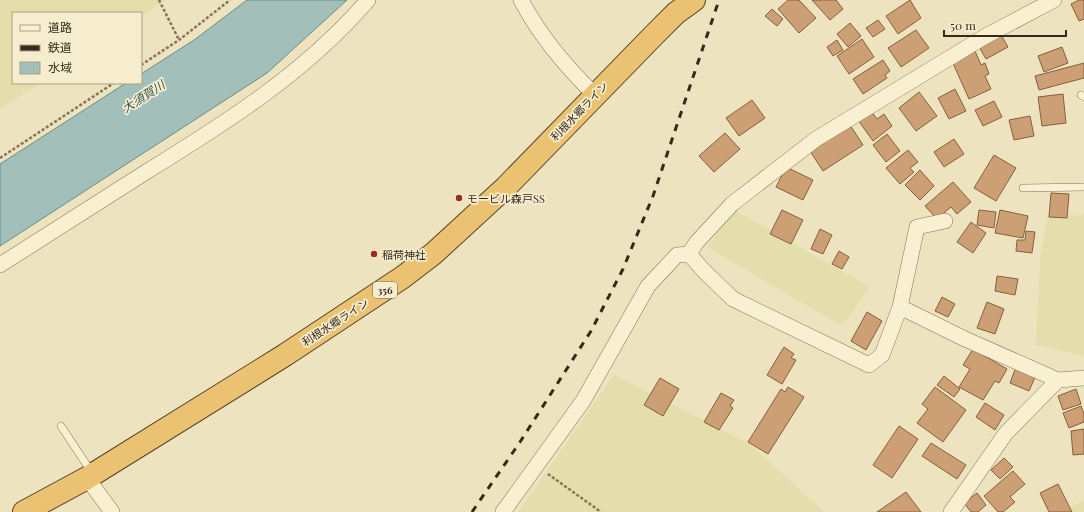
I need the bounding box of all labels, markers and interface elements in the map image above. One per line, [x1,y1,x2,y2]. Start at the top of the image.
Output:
legend [12,12,142,84]
scale bar [944,12,1066,38]
text: 50 m [950,17,976,33]
text: 道路 [48,19,72,35]
text: 鉄道 [48,39,72,55]
text: 水域 [48,59,72,75]
water label: 大須賀川 [119,75,169,116]
street label: 利根水郷ライン [547,78,611,144]
place label: モービル森戸SS [467,191,545,206]
marker: モービル森戸SS [454,193,464,203]
place label: 稲荷神社 [382,247,426,262]
marker: 稲荷神社 [369,249,379,259]
road number: 356 [373,282,397,298]
street label: 利根水郷ライン [299,295,371,349]

